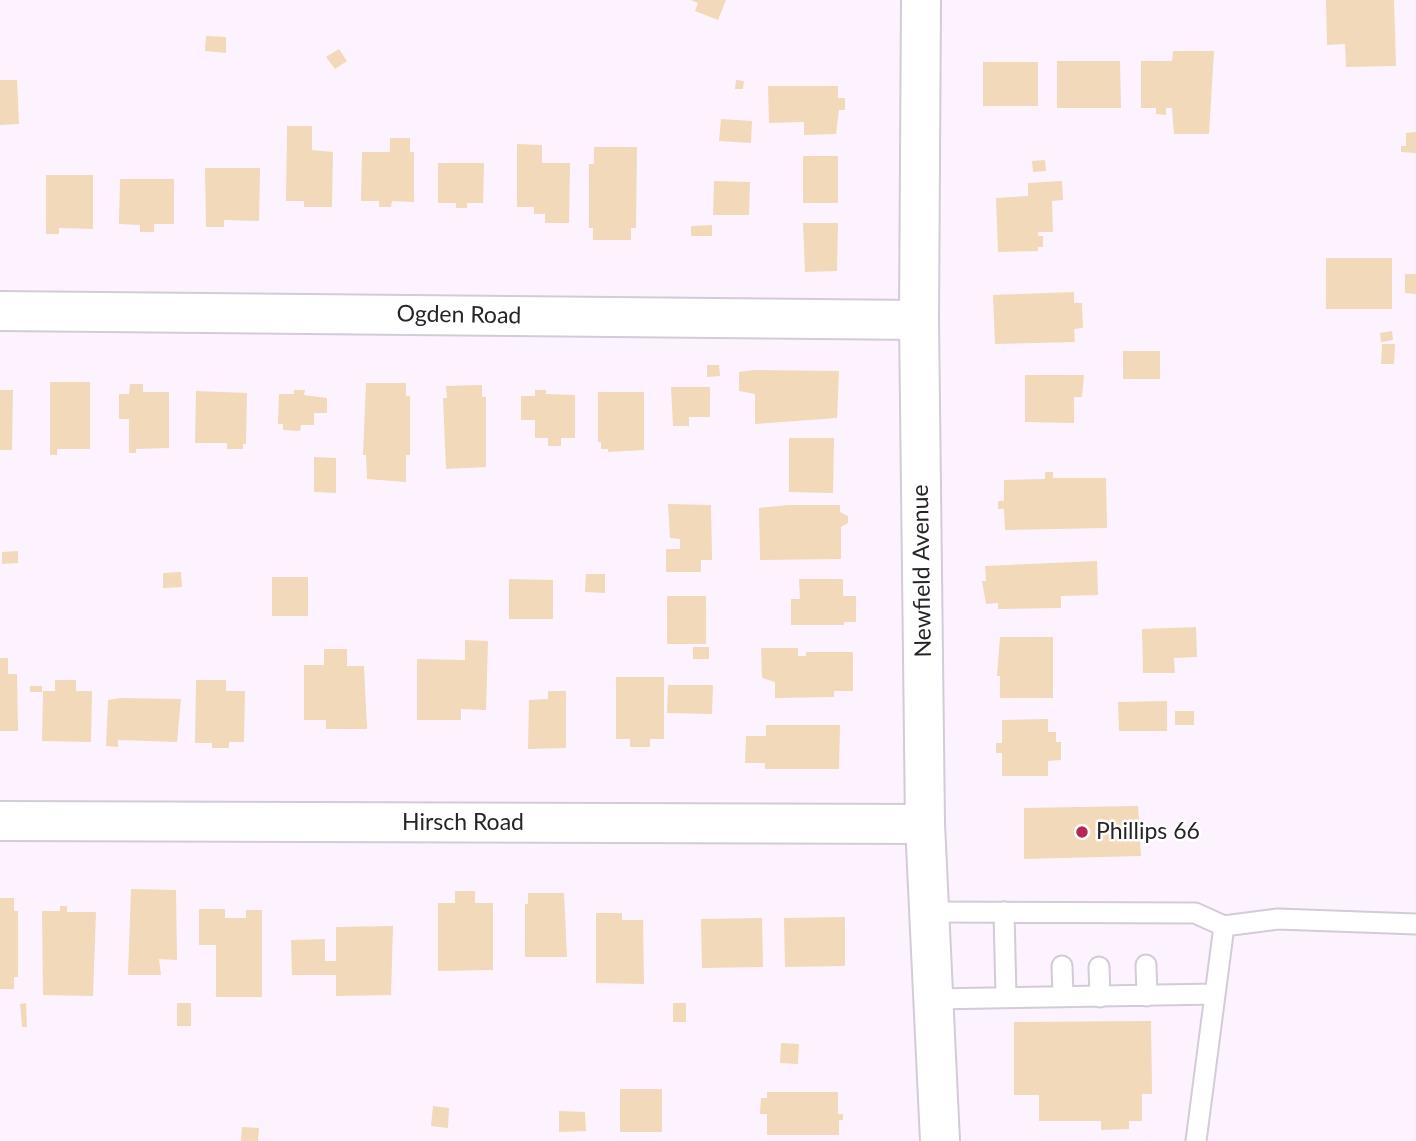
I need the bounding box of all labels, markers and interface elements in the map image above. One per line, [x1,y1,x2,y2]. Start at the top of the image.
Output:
street label: Ogden Road [396,300,522,330]
street label: Newfield Avenue [907,484,937,658]
street label: Hirsch Road [402,809,524,837]
place label: Phillips 66 [1096,818,1200,846]
marker: Phillips 66 [1074,824,1090,840]

